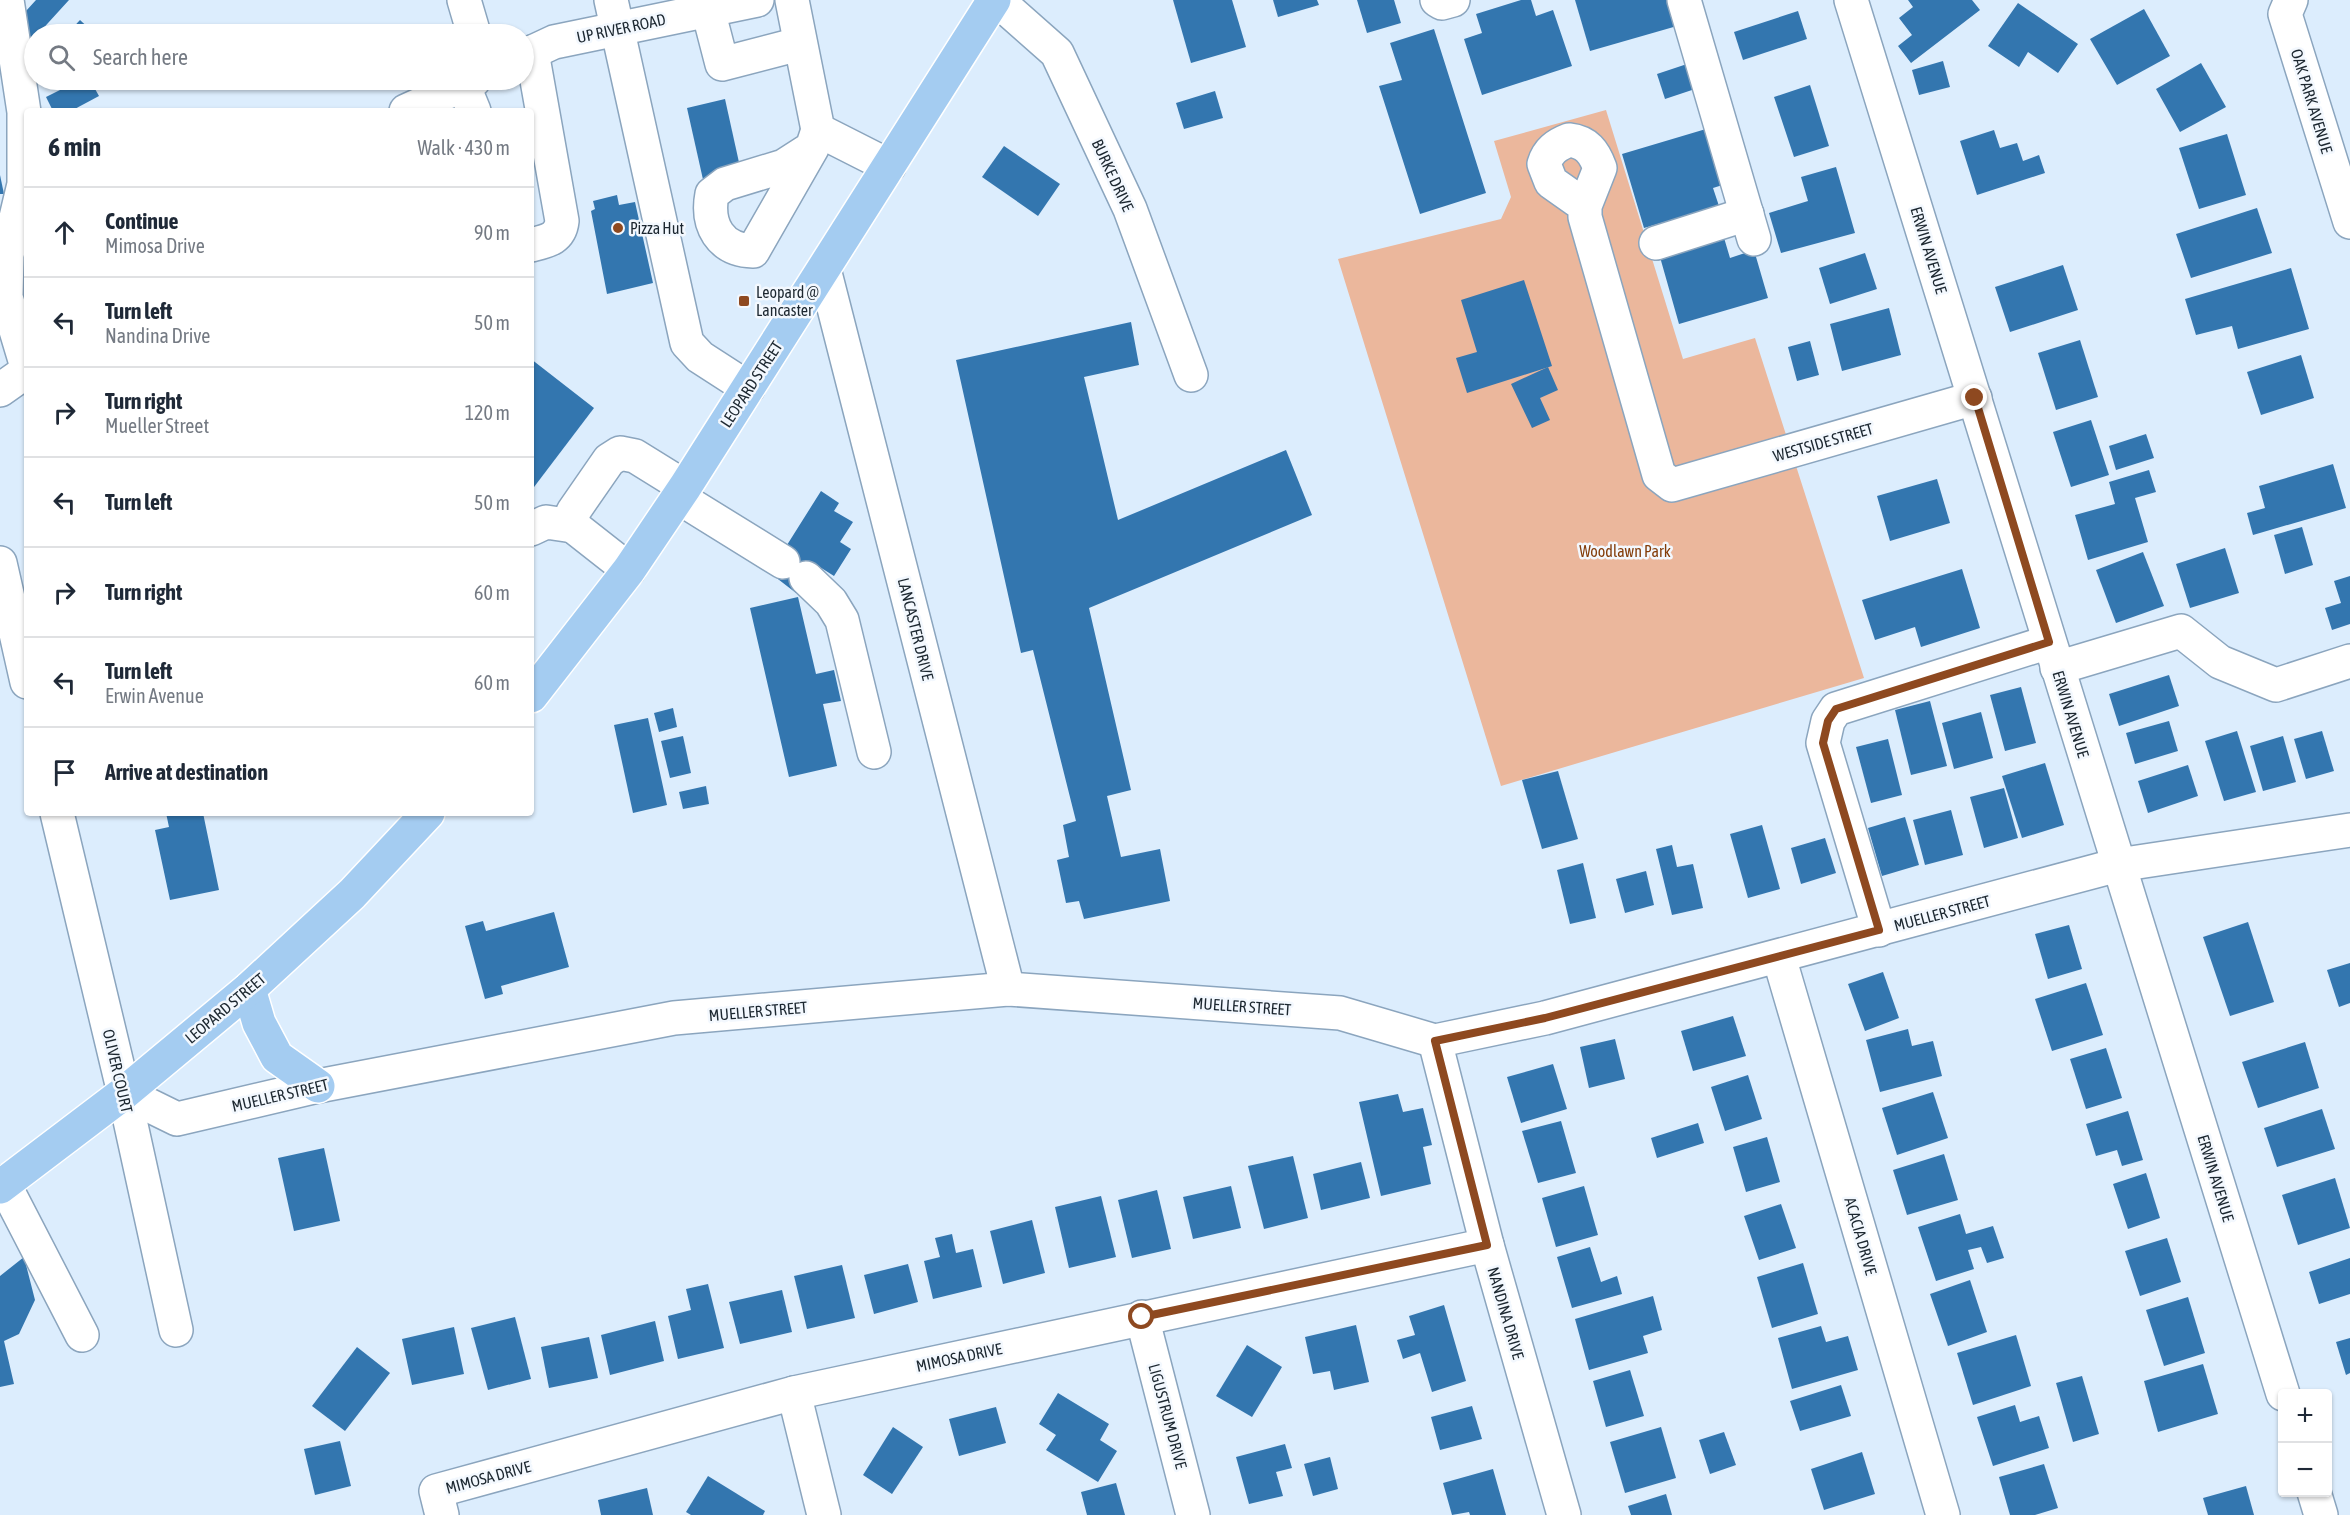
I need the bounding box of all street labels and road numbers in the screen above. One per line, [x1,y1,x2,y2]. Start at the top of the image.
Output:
street label: UP RIVER ROAD [575,10,667,46]
street label: OAK PARK AVENUE [2288,47,2336,156]
street label: BURKE DRIVE [1088,136,1138,214]
street label: ERWIN AVENUE [1907,204,1951,296]
street label: LEOPARD STREET [717,338,785,430]
street label: WESTSIDE STREET [1771,419,1875,465]
street label: LANCASTER DRIVE [895,576,937,682]
street label: ERWIN AVENUE [2049,668,2093,760]
street label: MUELLER STREET [1892,892,1992,934]
street label: LEOPARD STREET [181,969,269,1047]
street label: MUELLER STREET [1192,994,1292,1018]
street label: MUELLER STREET [708,998,808,1024]
street label: OLIVER COURT [100,1027,136,1115]
street label: MUELLER STREET [230,1075,330,1115]
street label: ERWIN AVENUE [2194,1132,2238,1224]
street label: ACACIA DRIVE [1841,1195,1881,1277]
street label: NANDINA DRIVE [1484,1265,1528,1361]
street label: MIMOSA DRIVE [914,1339,1004,1375]
street label: LIGUSTRUM DRIVE [1145,1362,1191,1471]
street label: MIMOSA DRIVE [444,1457,533,1497]

